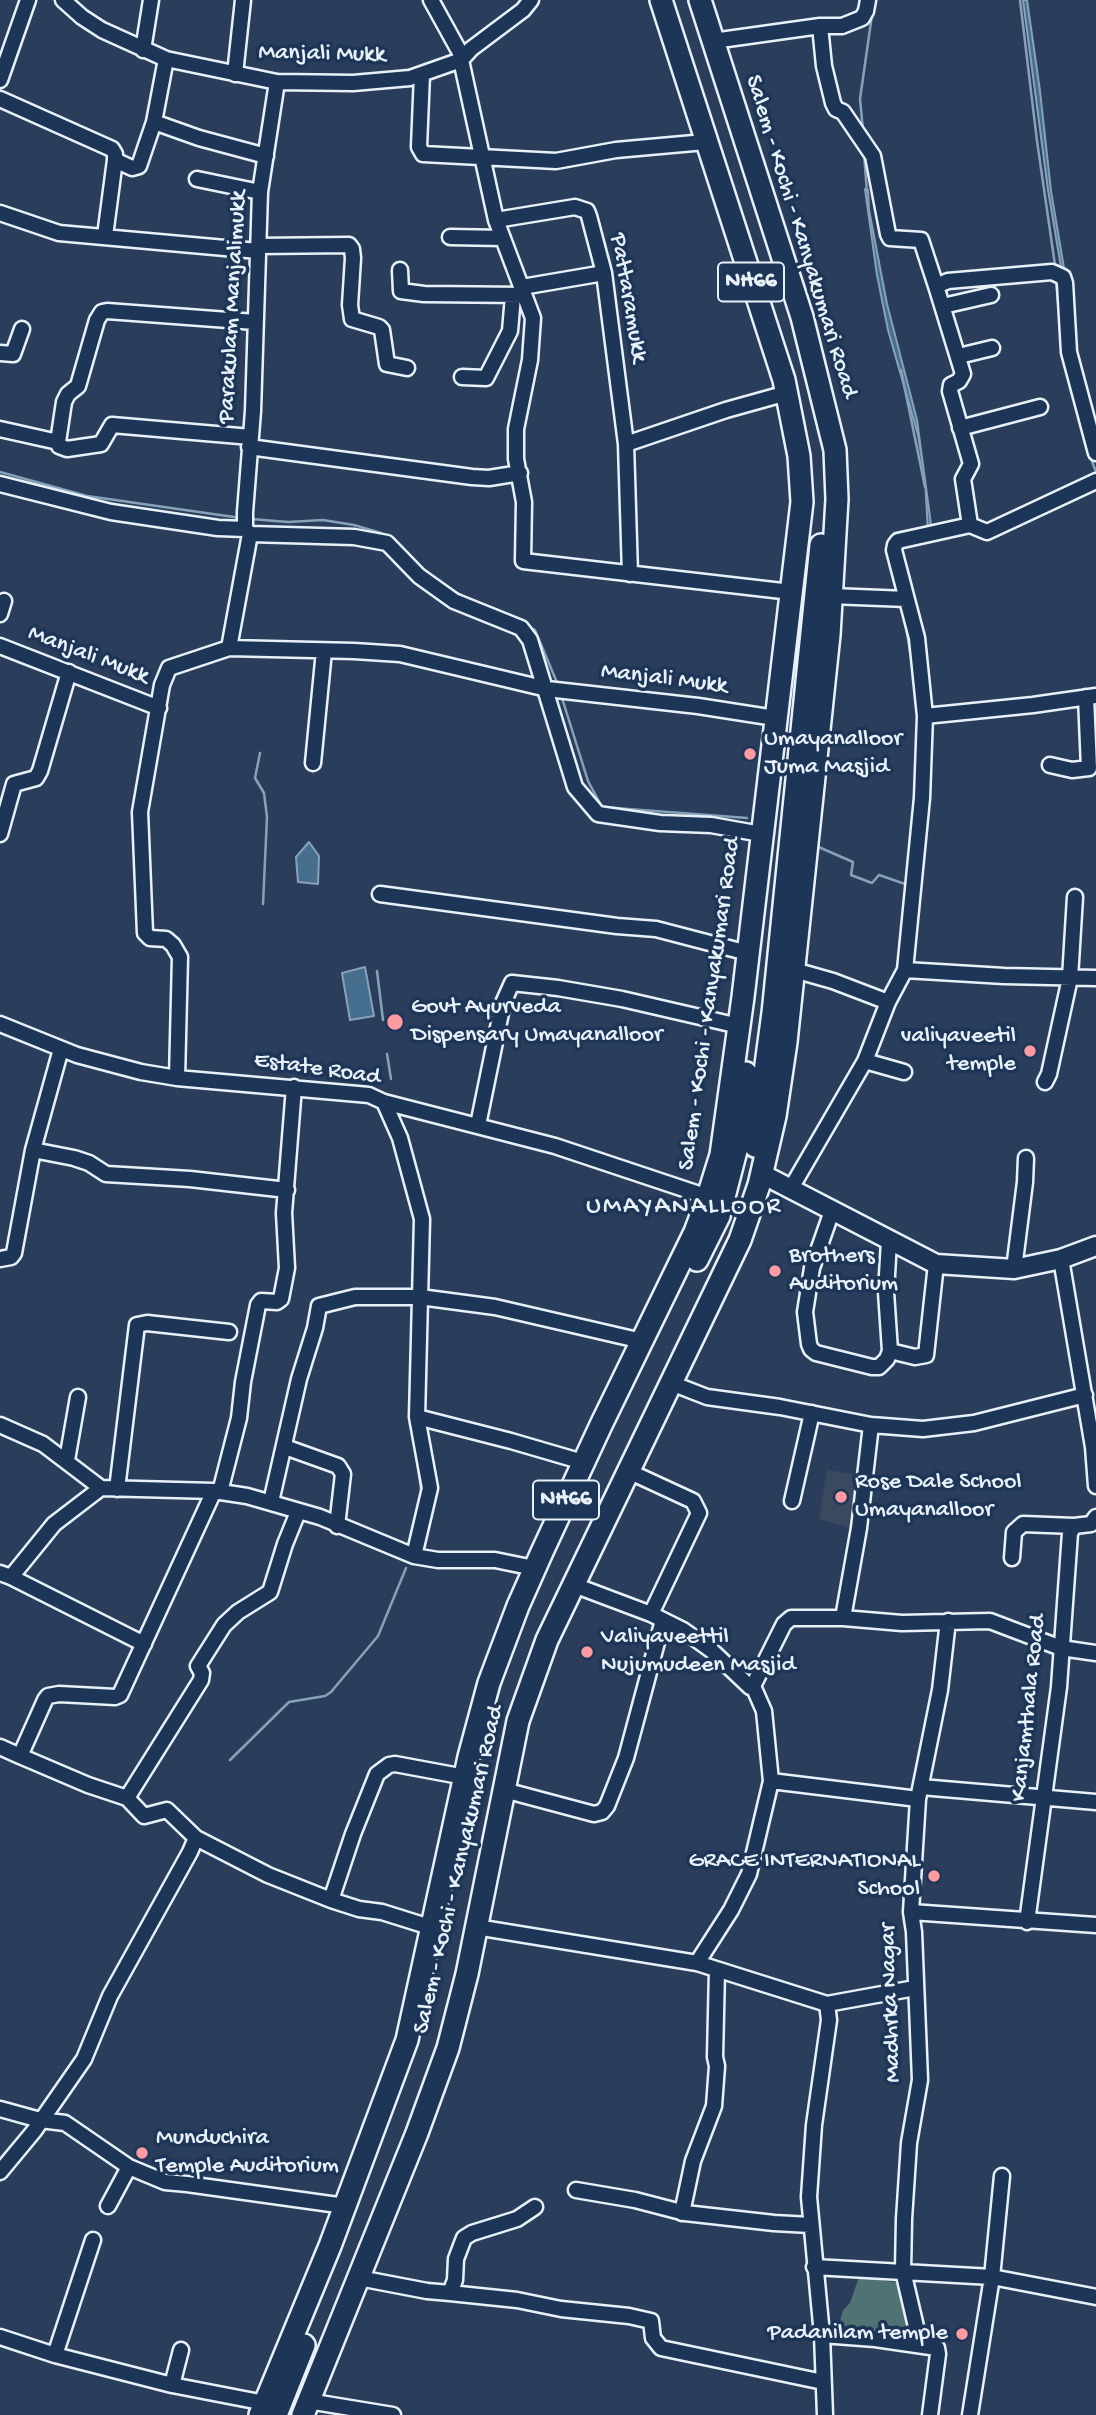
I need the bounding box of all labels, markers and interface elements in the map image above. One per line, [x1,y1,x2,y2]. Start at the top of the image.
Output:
street label: Manjali Mukk [258,39,386,71]
street label: Salem - Kochi - Kanyakumari Road [737,72,863,402]
street label: Parakulam Manjalimukk [214,190,254,424]
street label: Pattaramukk [601,231,653,365]
road number: NH66 [718,262,784,302]
street label: Manjali Mukk [23,620,153,692]
street label: Manjali Mukk [599,658,729,702]
place label: Umayanalloor Juma Masjid [764,726,902,782]
marker: Umayanalloor Juma Masjid [742,746,758,762]
street label: Salem - Kochi - Kanyakumari Road [673,836,749,1172]
place label: Govt Ayurveda Dispensary Umayanalloor [411,994,662,1050]
marker: Govt Ayurveda Dispensary Umayanalloor [385,1012,405,1032]
place label: valiyaveetil temple [901,1023,1016,1079]
marker: valiyaveetil temple [1022,1043,1038,1059]
street label: Estate Road [252,1047,382,1093]
district label: UMAYANALLOOR [587,1192,781,1224]
place label: Brothers Auditorium [789,1243,898,1299]
marker: Brothers Auditorium [767,1263,783,1279]
place label: Rose Dale School Umayanalloor [855,1469,1022,1525]
road number: NH66 [533,1480,599,1520]
marker: Rose Dale School Umayanalloor [833,1489,849,1505]
street label: Kanjamthala Road [1006,1613,1054,1803]
place label: Valiyaveettil Nujumudeen Masjid [601,1624,795,1680]
marker: Valiyaveettil Nujumudeen Masjid [579,1644,595,1660]
street label: Salem - Kochi - Kanyakumari Road [408,1703,512,2037]
place label: GRACE INTERNATIONAL School [688,1848,920,1904]
marker: GRACE INTERNATIONAL School [926,1868,942,1884]
street label: Madhrka Nagar [875,1923,909,2083]
place label: Munduchira Temple Auditorium [156,2125,339,2181]
marker: Munduchira Temple Auditorium [134,2145,150,2161]
place label: Padanilam temple [767,2320,948,2348]
marker: Padanilam temple [954,2326,970,2342]

